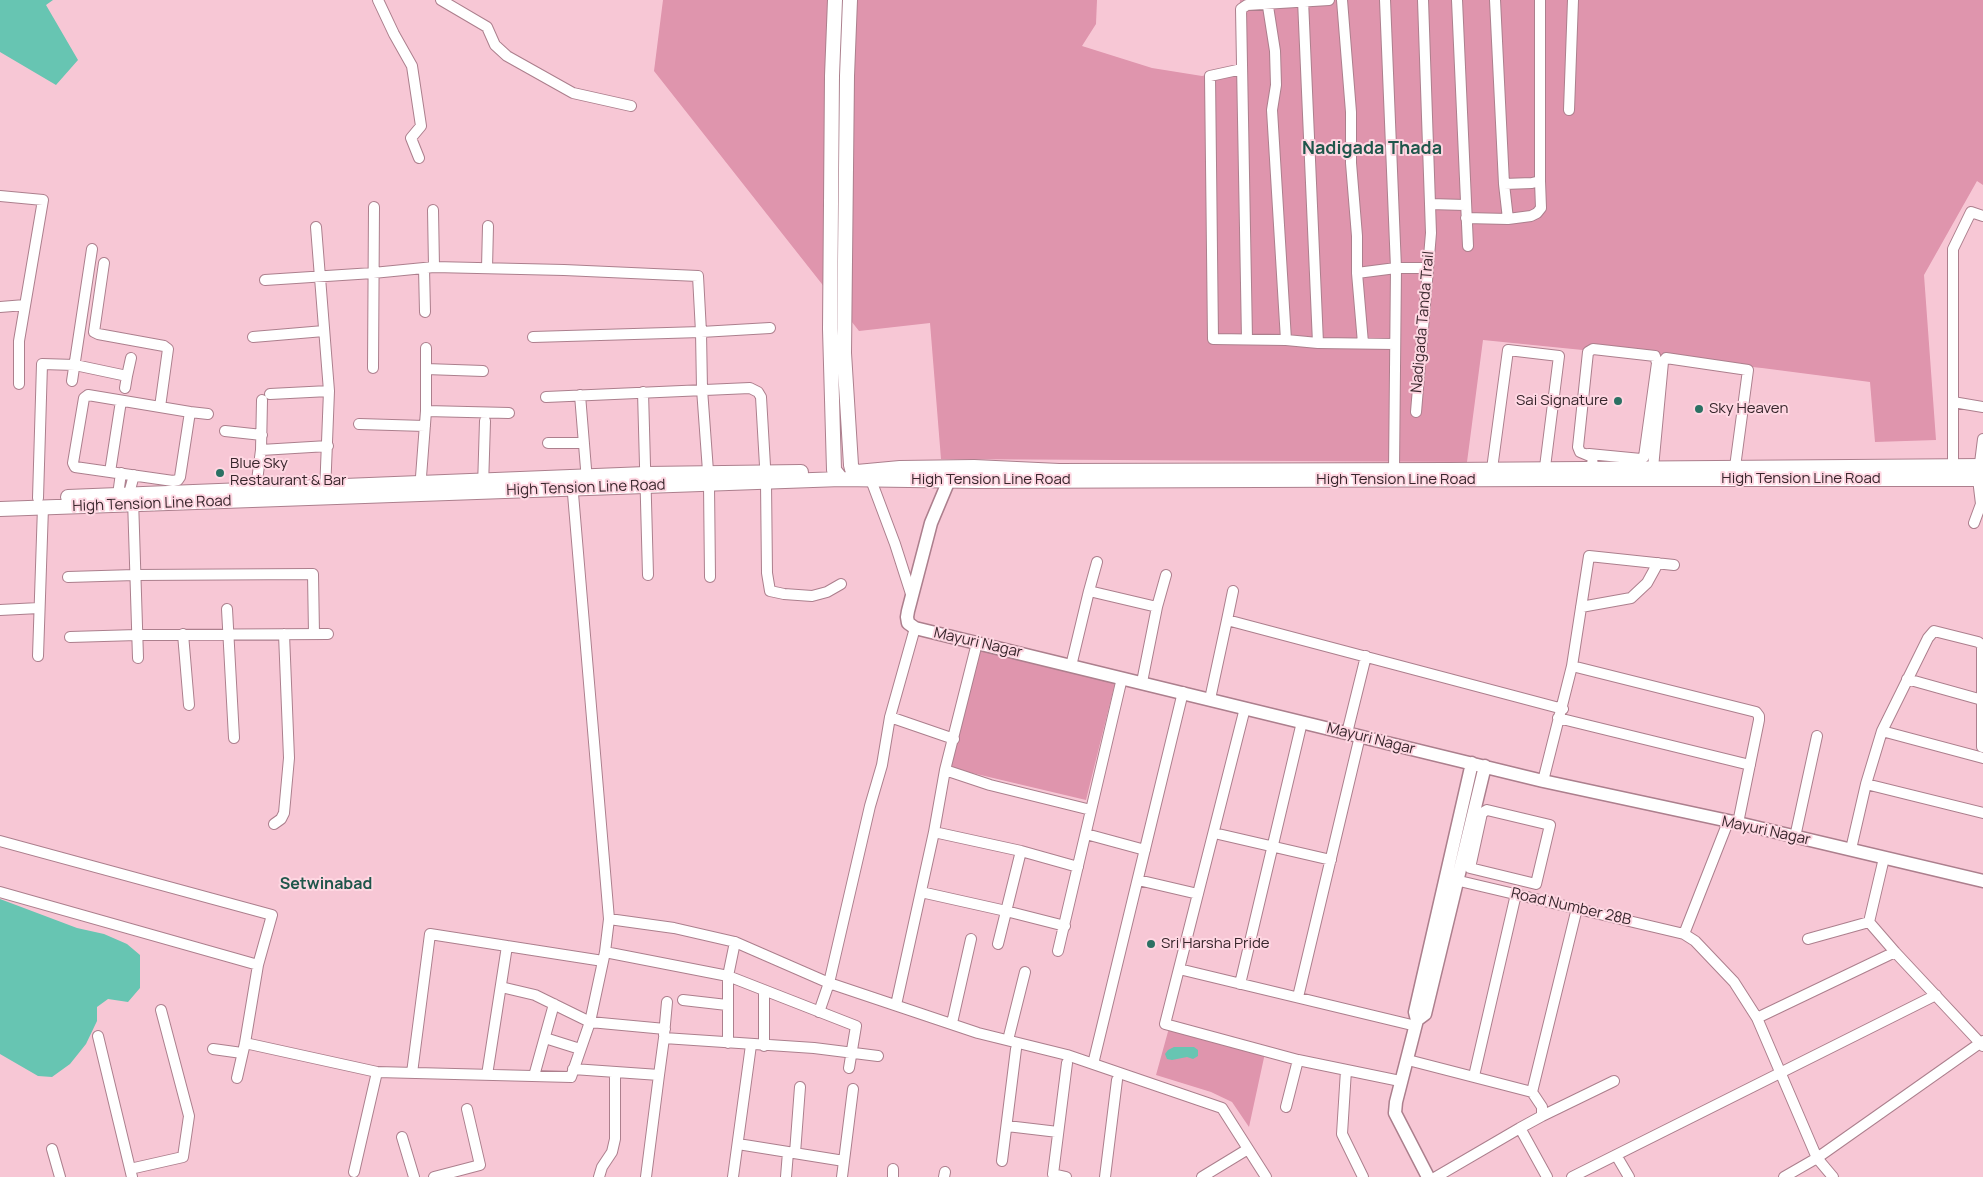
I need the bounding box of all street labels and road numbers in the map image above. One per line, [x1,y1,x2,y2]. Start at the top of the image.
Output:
street label: Nadigada Tanda Trail [1408,250,1438,394]
street label: High Tension Line Road [1721,470,1881,488]
street label: High Tension Line Road [911,471,1071,489]
street label: High Tension Line Road [1316,471,1476,489]
street label: High Tension Line Road [506,476,666,500]
street label: High Tension Line Road [72,492,232,516]
street label: Mayuri Nagar [932,624,1024,662]
street label: Mayuri Nagar [1325,719,1417,759]
street label: Mayuri Nagar [1720,813,1812,849]
street label: Road Number 28B [1509,884,1633,930]

